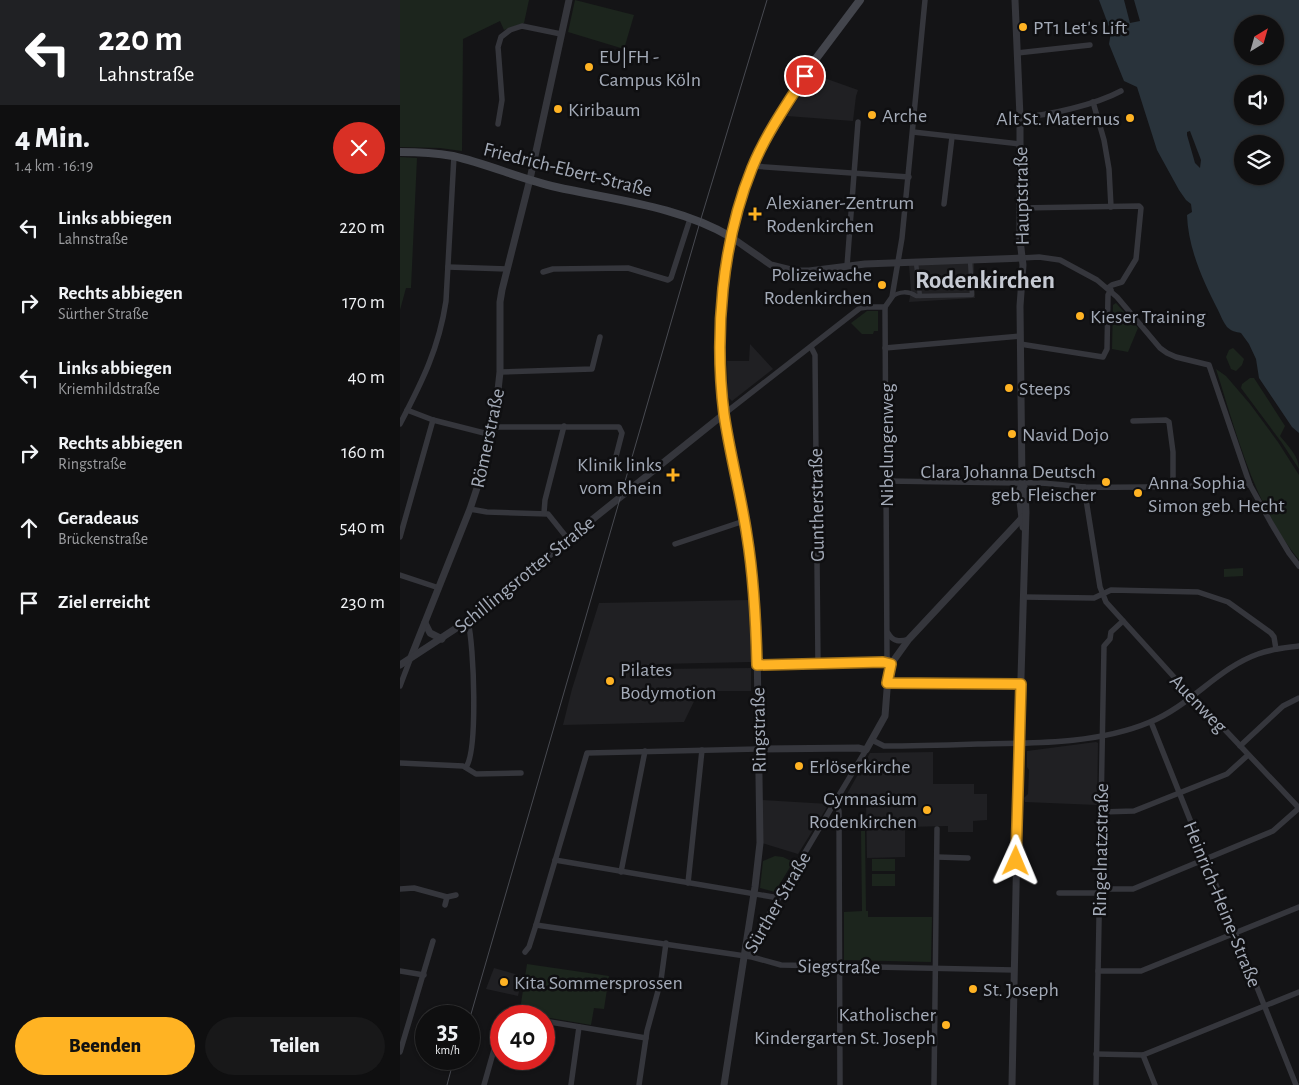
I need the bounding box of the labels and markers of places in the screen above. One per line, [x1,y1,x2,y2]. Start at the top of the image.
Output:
place label: PT1 Let's Lift [1033,18,1128,38]
marker: PT1 Let's Lift [1017,21,1029,33]
place label: EU|FH - Campus Köln [599,47,701,90]
pin [784,55,826,97]
marker: EU|FH - Campus Köln [583,61,595,73]
place label: Kiribaum [568,100,641,120]
marker: Kiribaum [552,103,564,115]
place label: Arche [882,106,927,126]
marker: Arche [866,109,878,121]
place label: Alt St. Maternus [996,109,1120,129]
marker: Alt St. Maternus [1124,112,1136,124]
place label: Alexianer-Zentrum Rodenkirchen [766,193,914,236]
marker: Alexianer-Zentrum Rodenkirchen [748,207,762,221]
place label: Polizeiwache Rodenkirchen [764,265,872,308]
marker: Polizeiwache Rodenkirchen [876,279,888,291]
place label: Kieser Training [1090,307,1206,327]
marker: Kieser Training [1074,310,1086,322]
place label: Steeps [1019,379,1071,399]
marker: Steeps [1003,382,1015,394]
place label: Navid Dojo [1022,425,1109,445]
marker: Navid Dojo [1006,428,1018,440]
place label: Klinik links vom Rhein [577,455,662,498]
place label: Clara Johanna Deutsch geb. Fleischer [921,462,1097,505]
marker: Klinik links vom Rhein [666,468,680,482]
place label: Anna Sophia Simon geb. Hecht [1148,473,1285,516]
marker: Clara Johanna Deutsch geb. Fleischer [1100,476,1112,488]
marker: Anna Sophia Simon geb. Hecht [1132,487,1144,499]
place label: Pilates Bodymotion [620,660,716,703]
marker: Pilates Bodymotion [604,675,616,687]
place label: Erlöserkirche [809,757,911,777]
marker: Erlöserkirche [793,760,805,772]
place label: Gymnasium Rodenkirchen [809,789,917,832]
marker: Gymnasium Rodenkirchen [921,804,933,816]
place label: Kita Sommersprossen [514,973,683,993]
marker: Kita Sommersprossen [498,976,510,988]
place label: St. Joseph [983,980,1059,1000]
marker: St. Joseph [967,983,979,995]
place label: Katholischer Kindergarten St. Joseph [754,1005,937,1048]
marker: Katholischer Kindergarten St. Joseph [940,1019,952,1031]

